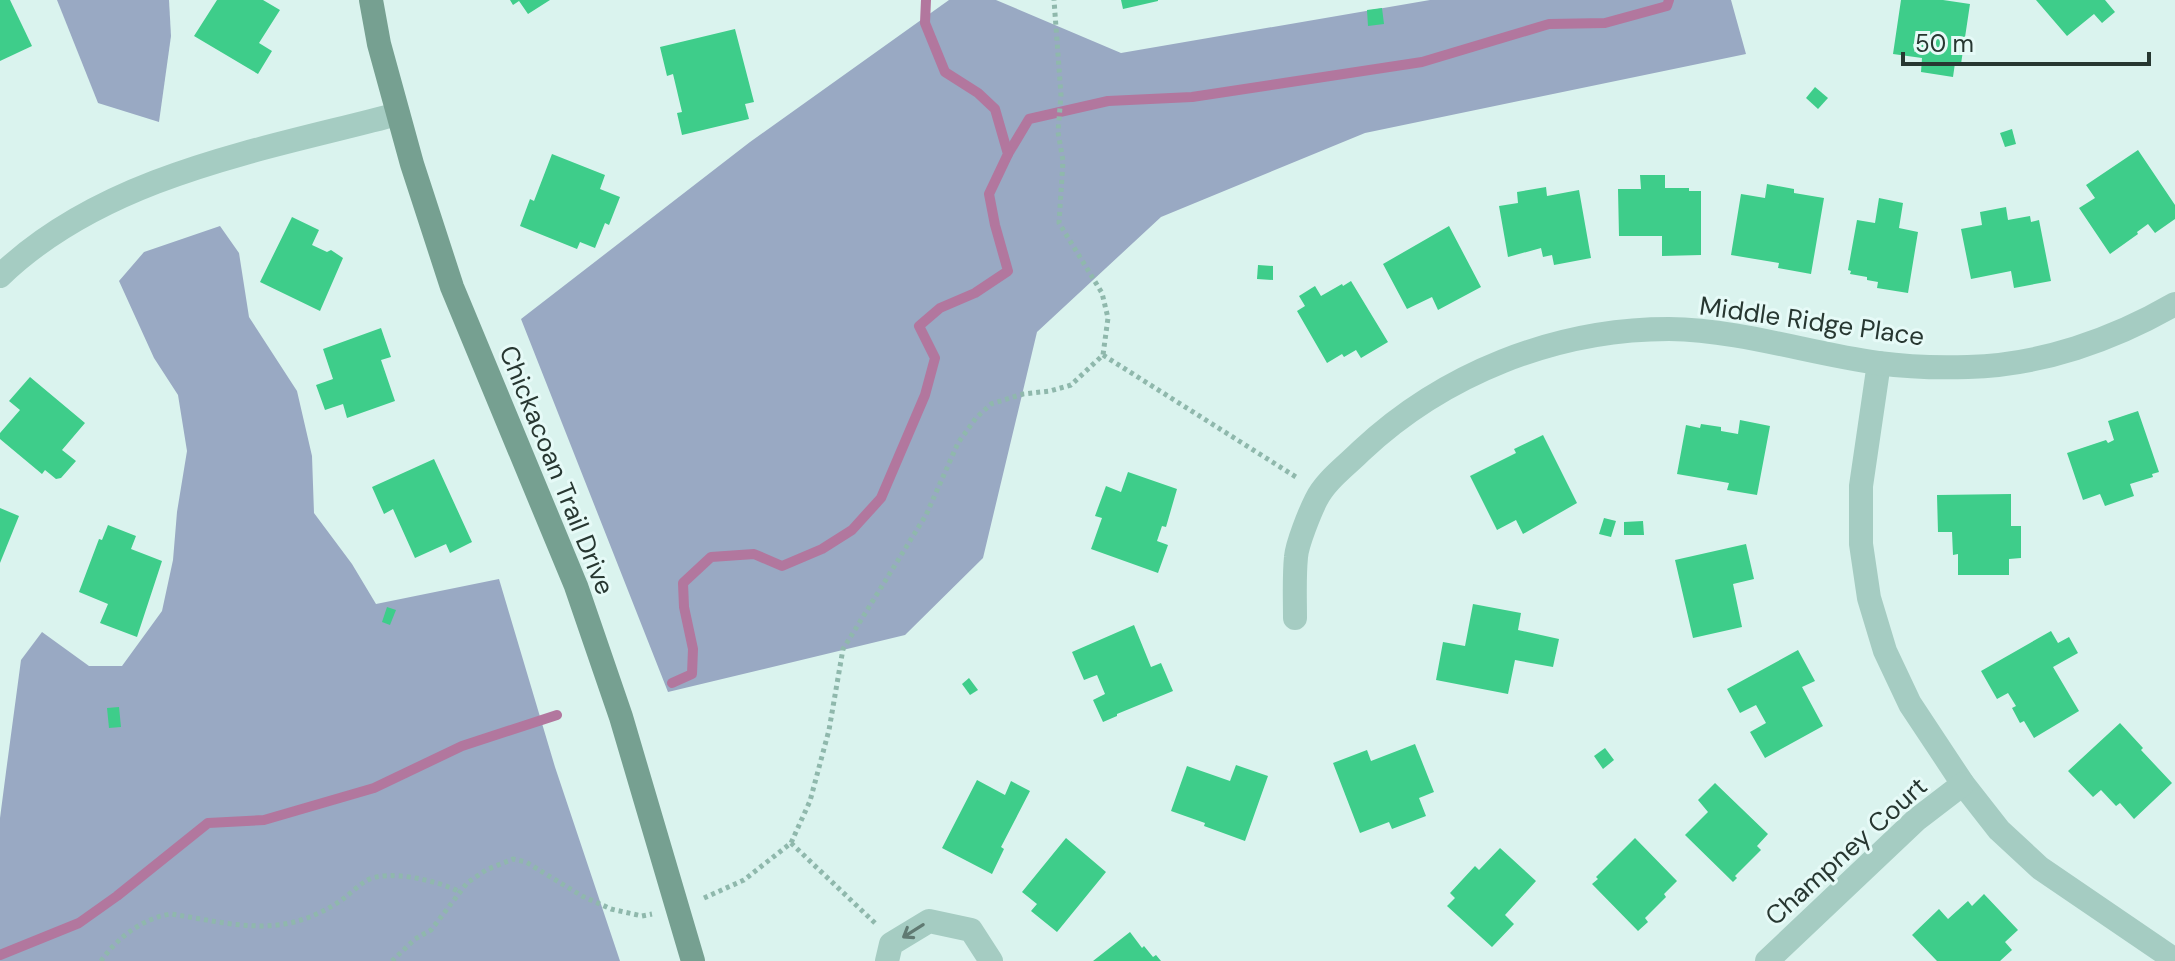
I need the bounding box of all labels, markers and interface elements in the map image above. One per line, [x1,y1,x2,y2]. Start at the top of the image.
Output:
scale bar [1903,16,2149,66]
text: 50 m [1915,28,1974,59]
street label: Middle Ridge Place [1697,288,1927,354]
street label: Chickacoan Trail Drive [492,341,622,599]
street label: Champney Court [1758,769,1934,933]
one-way arrow [902,923,925,939]

